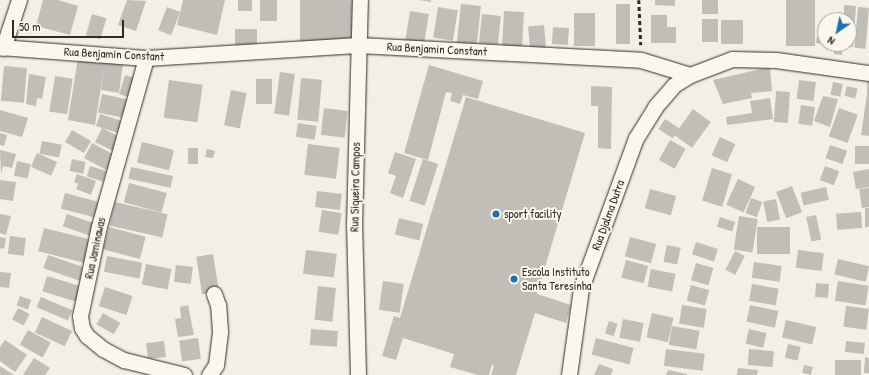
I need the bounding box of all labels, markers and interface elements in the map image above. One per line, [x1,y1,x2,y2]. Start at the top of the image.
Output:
scale bar [14,12,126,38]
north arrow [817,12,857,52]
text: 50 m [19,18,40,35]
text: N [825,34,837,49]
street label: Rua Benjamin Constant [386,39,488,59]
street label: Rua Benjamin Constant [63,44,165,64]
street label: Rua Siqueira Campos [347,142,363,232]
street label: Rua Djalma Dutra [589,178,627,252]
place label: sport facility [504,207,562,221]
marker: sport facility [491,209,501,219]
street label: Rua Jaminawas [81,216,109,280]
place label: Escola Instituto Santa Teresinha [522,265,591,293]
marker: Escola Instituto Santa Teresinha [509,274,519,284]

